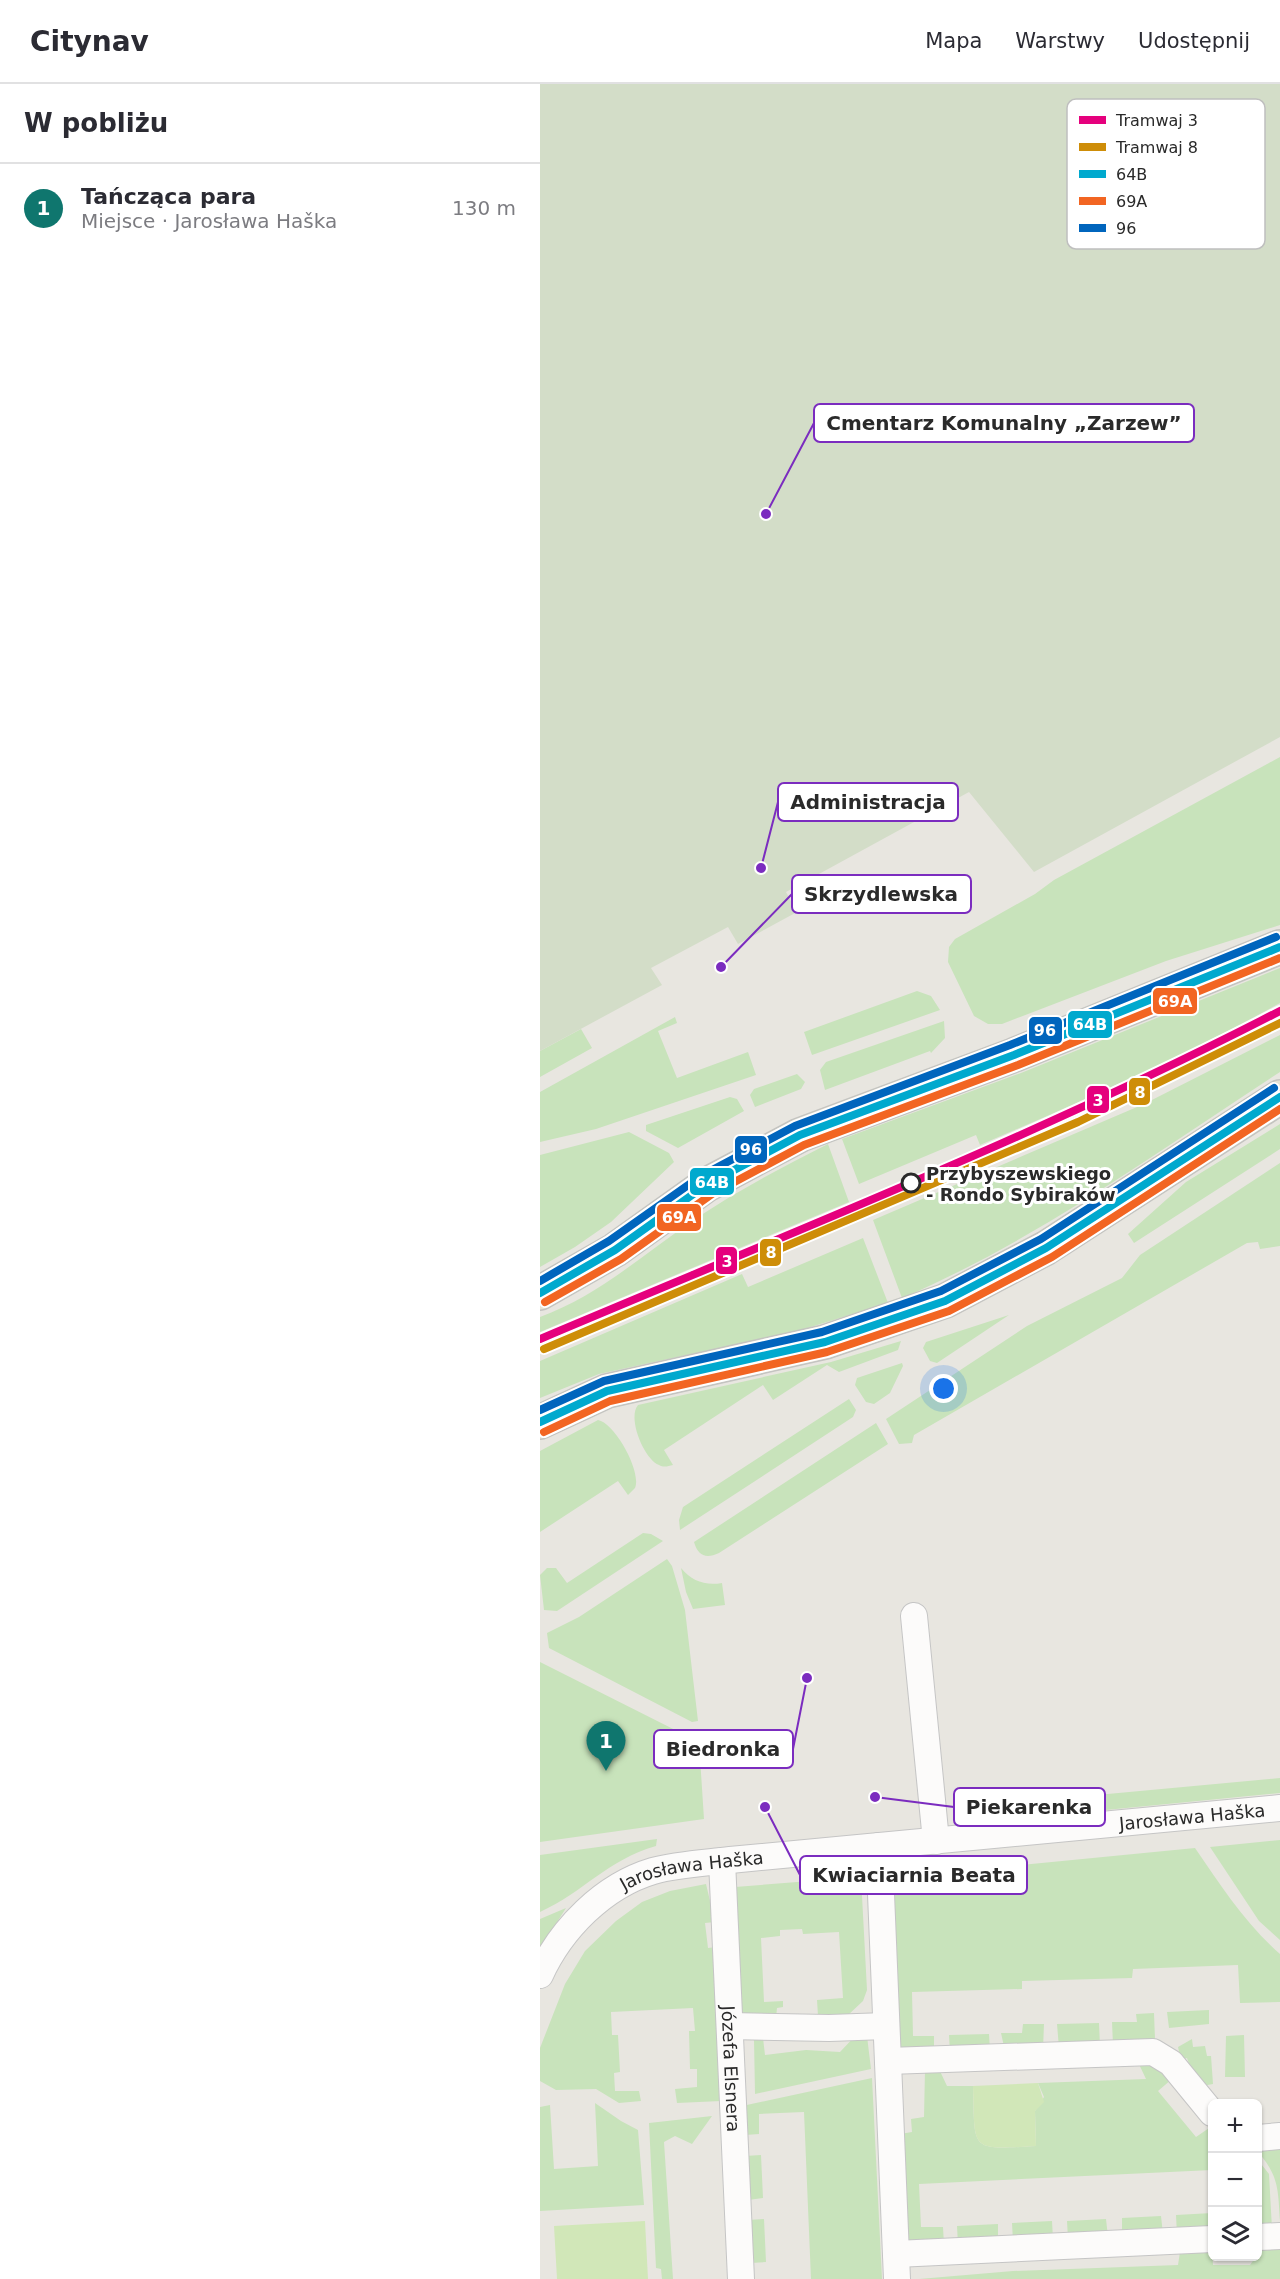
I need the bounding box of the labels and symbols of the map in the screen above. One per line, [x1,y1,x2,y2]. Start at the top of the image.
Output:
legend [1067,99,1265,249]
text: Tramwaj 3 [1115,111,1198,130]
text: Tramwaj 8 [1115,138,1198,157]
text: 64B [1116,165,1147,184]
text: 69A [1116,192,1147,211]
text: 96 [1116,219,1136,238]
callout: Cmentarz Komunalny „Zarzew” [814,404,1194,442]
text: Cmentarz Komunalny „Zarzew” [826,411,1182,435]
callout: Administracja [778,783,958,821]
text: Administracja [790,790,946,814]
callout: Skrzydlewska [792,875,971,913]
text: Skrzydlewska [804,882,958,906]
line badge: 69A [1152,987,1198,1015]
text: 69A [1158,992,1193,1011]
line badge: 64B [1067,1010,1113,1039]
text: 64B [1073,1015,1107,1034]
line badge: 96 [1028,1016,1063,1045]
text: 96 [1034,1021,1056,1040]
line badge: 8 [1128,1077,1151,1106]
text: 8 [1134,1083,1146,1102]
line badge: 3 [1086,1085,1110,1114]
text: 3 [1092,1091,1104,1110]
line badge: 96 [734,1135,768,1164]
text: 96 [740,1140,762,1159]
place label: Przybyszewskiego - Rondo Sybiraków [926,1163,1116,1205]
line badge: 64B [689,1167,735,1196]
text: 64B [695,1173,729,1192]
marker: Przybyszewskiego - Rondo Sybiraków [901,1173,921,1193]
line badge: 69A [656,1203,702,1232]
text: 69A [662,1208,697,1227]
line badge: 8 [759,1238,782,1267]
text: 8 [765,1243,777,1262]
line badge: 3 [715,1246,738,1275]
text: 3 [721,1252,733,1271]
your location [929,1374,958,1403]
pin: 1 [586,1722,626,1771]
callout: Biedronka [654,1730,793,1768]
text: Biedronka [666,1737,780,1761]
callout: Piekarenka [954,1788,1105,1826]
text: Piekarenka [966,1795,1092,1819]
street label: Jarosława Haška [1117,1799,1266,1834]
street label: Jarosława Haška [615,1846,764,1895]
callout: Kwiaciarnia Beata [800,1856,1027,1894]
text: Kwiaciarnia Beata [812,1863,1016,1887]
street label: Józefa Elsnera [718,2004,745,2133]

